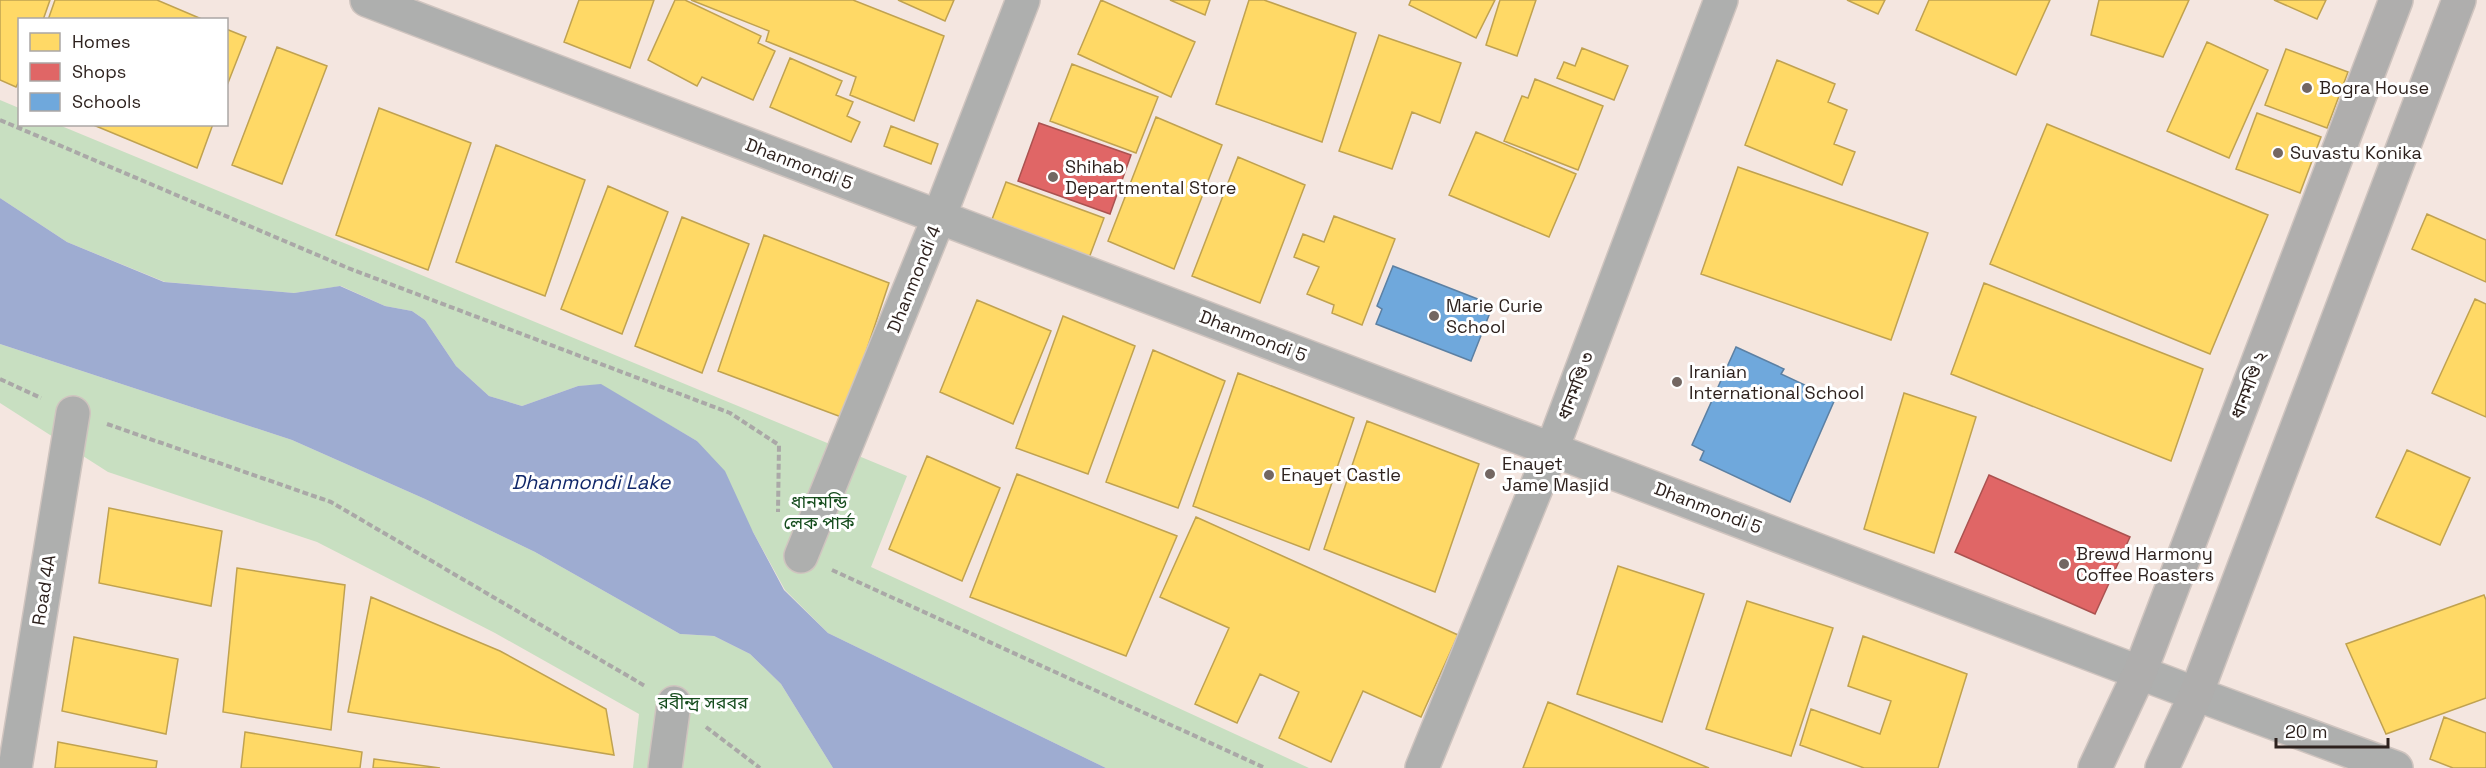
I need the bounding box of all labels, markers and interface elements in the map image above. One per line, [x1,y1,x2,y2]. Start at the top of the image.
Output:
legend [18,18,228,126]
text: Homes [72,30,131,53]
text: Shops [72,60,126,83]
place label: Bogra House [2319,76,2429,99]
marker: Bogra House [2300,81,2314,95]
text: Schools [72,90,141,113]
street label: Dhanmondi 5 [742,132,856,195]
place label: Suvastu Konika [2290,141,2422,164]
marker: Suvastu Konika [2271,146,2285,160]
place label: Shihab Departmental Store [1065,155,1236,199]
marker: Shihab Departmental Store [1046,170,1060,184]
street label: Dhanmondi 4 [882,222,946,336]
place label: Marie Curie School [1446,294,1543,338]
street label: Dhanmondi 5 [1196,304,1310,367]
marker: Marie Curie School [1427,309,1441,323]
street label: ধানমণ্ডি ২ [2225,347,2272,422]
street label: ধানমণ্ডি ৩ [1552,348,1599,423]
place label: Iranian International School [1689,360,1864,404]
marker: Iranian International School [1670,375,1684,389]
place label: Enayet Jame Masjid [1502,452,1609,496]
place label: Enayet Castle [1281,463,1401,486]
marker: Enayet Jame Masjid [1483,467,1497,481]
marker: Enayet Castle [1262,468,1276,482]
water label: Dhanmondi Lake [512,469,671,495]
street label: Dhanmondi 5 [1651,476,1765,539]
park label: ধানমন্ডি লেক পার্ক [783,490,855,534]
place label: Brewd Harmony Coffee Roasters [2076,542,2214,586]
street label: Road 4A [27,553,60,627]
marker: Brewd Harmony Coffee Roasters [2057,557,2071,571]
park label: রবীন্দ্র সরবর [657,691,748,714]
scale bar [2276,711,2388,749]
text: 20 m [2285,720,2328,743]

